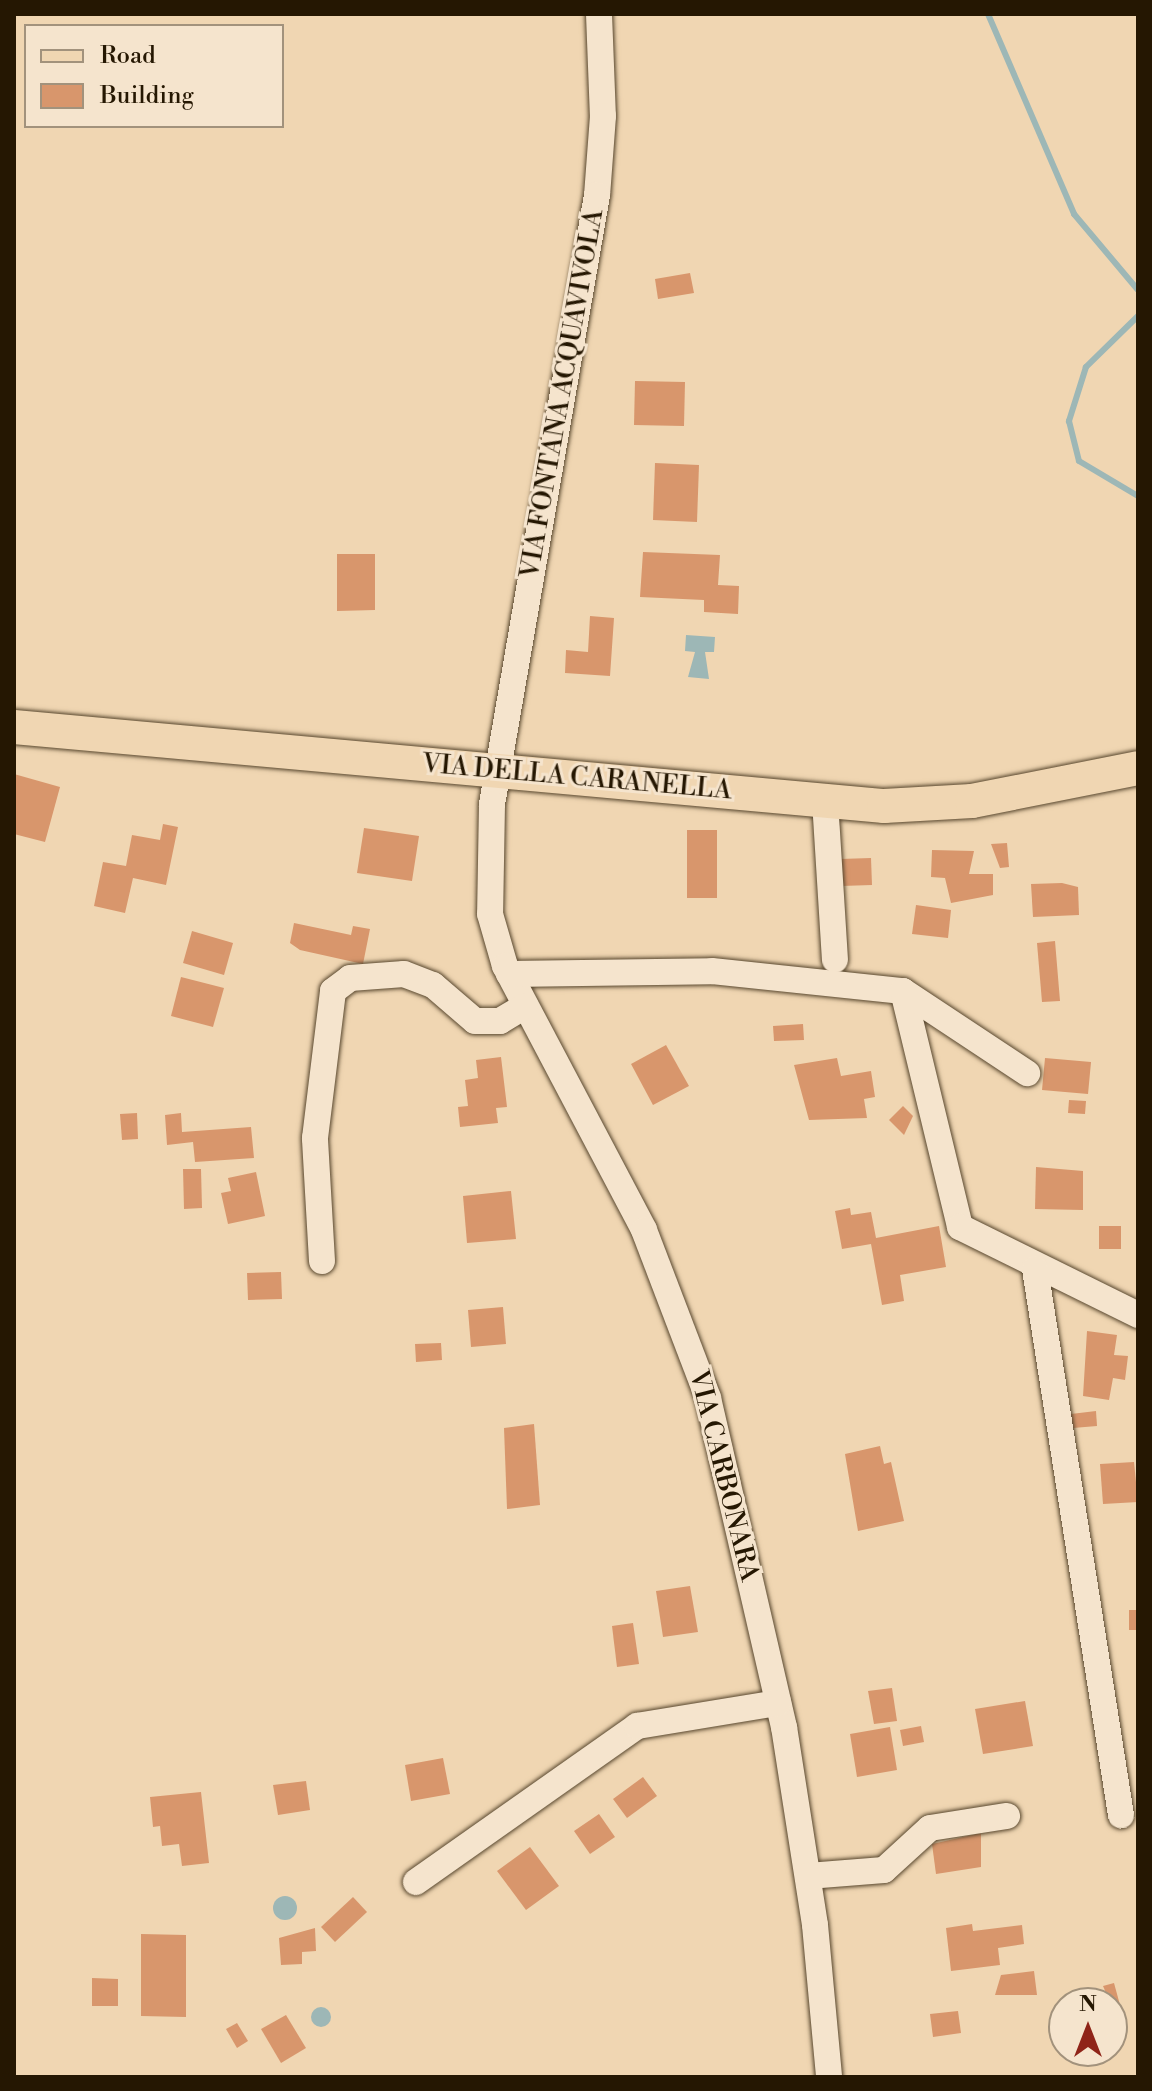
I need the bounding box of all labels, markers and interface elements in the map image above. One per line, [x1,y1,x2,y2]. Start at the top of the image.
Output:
legend [24,24,284,128]
text: Road [100,41,156,71]
text: Building [100,81,194,111]
street label: VIA FONTANA ACQUAVIVOLA [515,207,611,581]
street label: VIA DELLA CARANELLA [421,749,733,807]
street label: VIA CARBONARA [682,1367,764,1585]
north arrow [1048,1987,1128,2067]
text: N [1079,1991,1097,2018]

